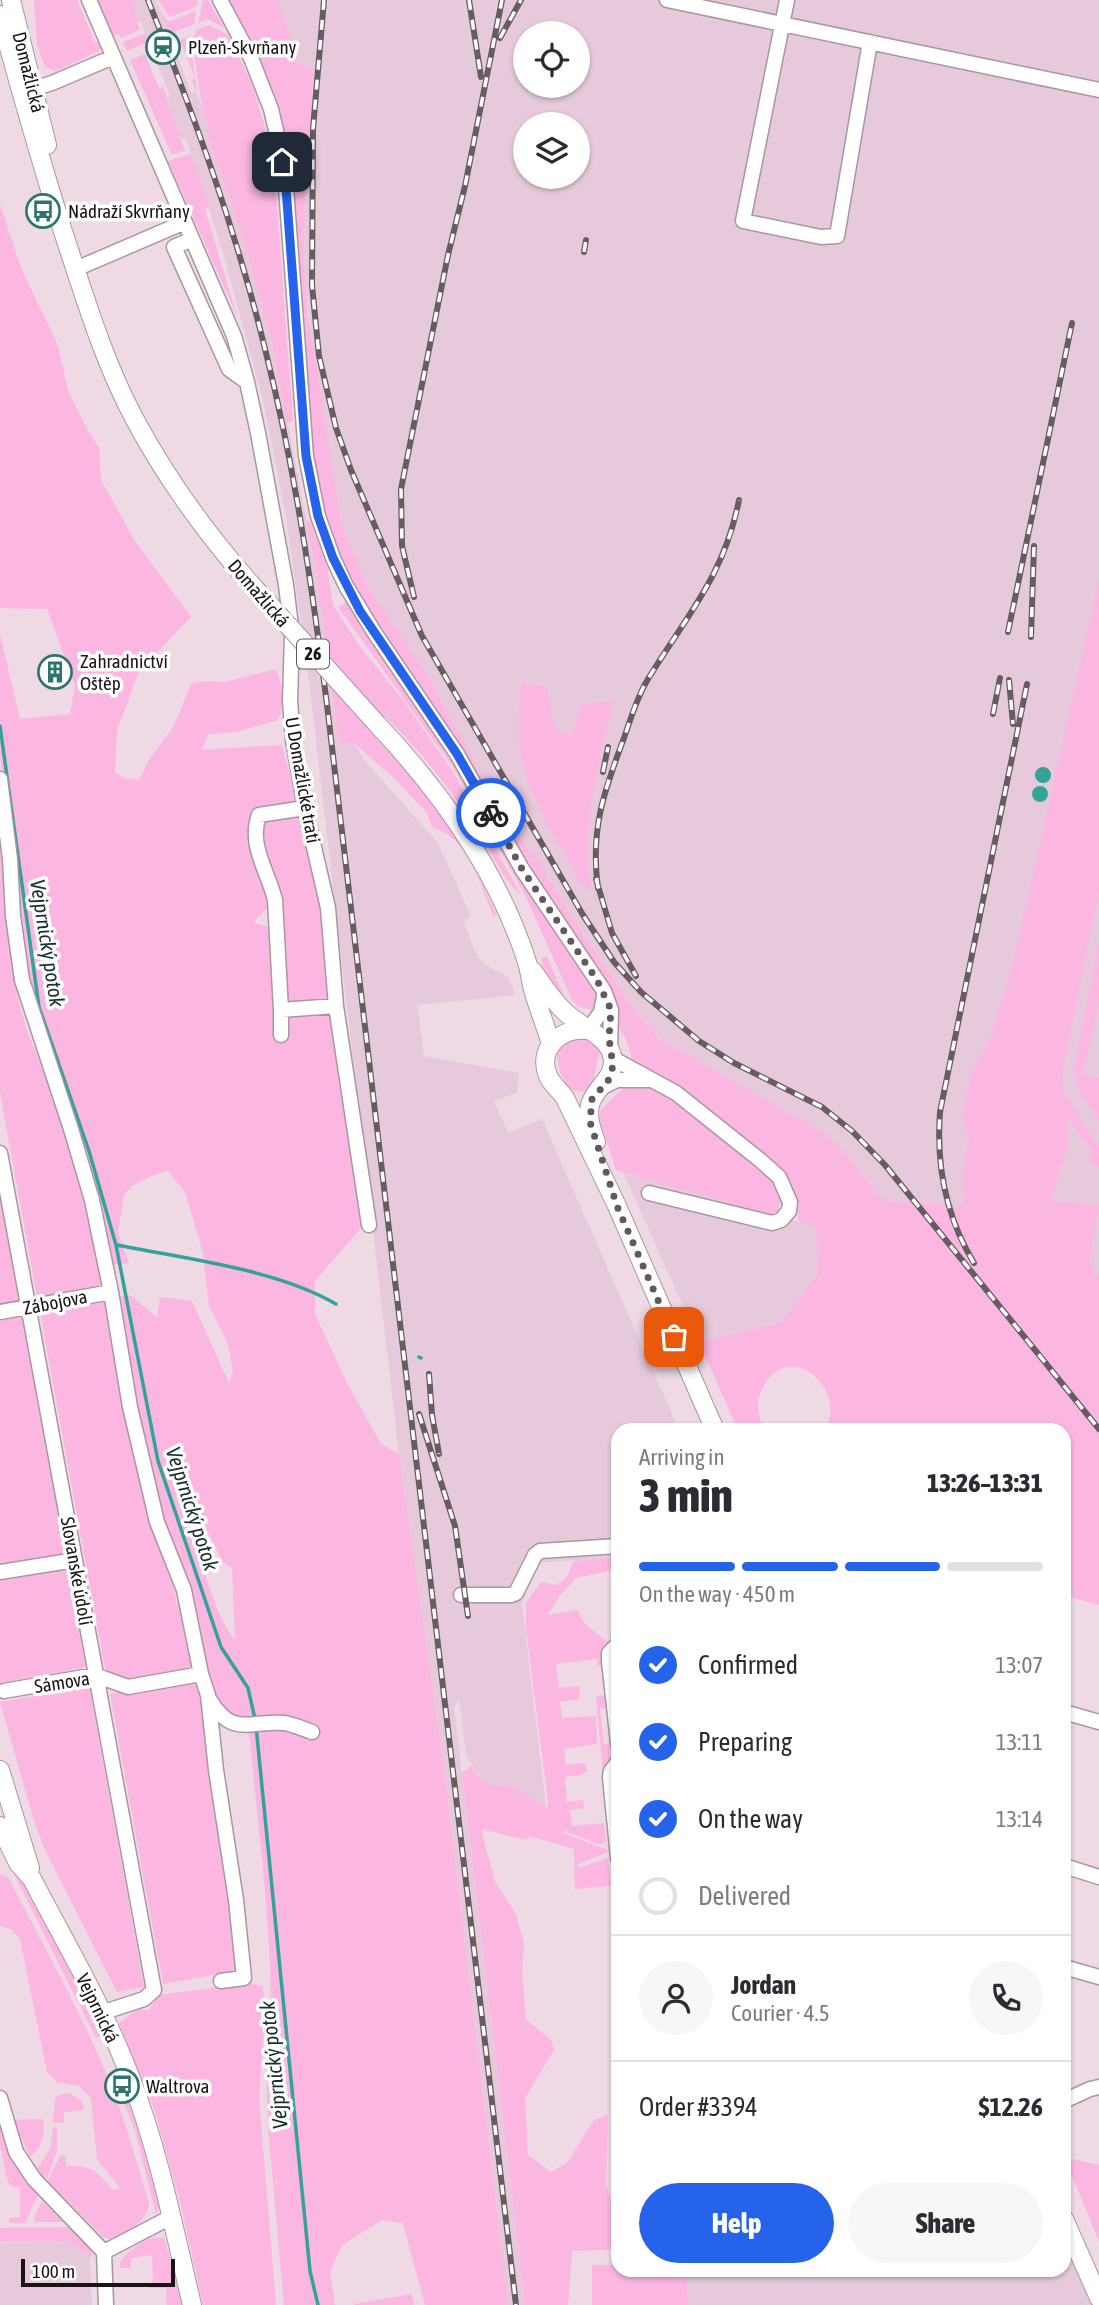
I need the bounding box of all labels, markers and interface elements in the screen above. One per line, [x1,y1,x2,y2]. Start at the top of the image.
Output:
map controls [513,21,590,189]
button: locate [513,21,590,98]
station icon: Plzeň-Skvrňany [144,28,182,66]
street label: Domažlická [8,29,50,115]
place label: Plzeň-Skvrňany [188,36,297,58]
button: layers [513,112,590,189]
pin [252,132,312,192]
icon: home [263,143,301,181]
bus stop icon: Nádraží Skvrňany [24,192,62,230]
place label: Nádraží Skvrňany [68,200,190,222]
street label: Domažlická [224,555,294,631]
road number: 26 [297,640,329,668]
place label: Zahradnictví Oštěp [80,650,168,694]
building icon: Zahradnictví Oštěp [36,653,74,691]
street label: U Domažlické trati [281,715,325,845]
courier [456,778,526,848]
icon: bike [472,794,510,832]
water label: Vejprnický potok [26,878,70,1009]
street label: Zábojova [21,1285,89,1319]
pin [644,1307,704,1367]
icon: bag [655,1318,693,1356]
water label: Vejprnický potok [162,1444,224,1574]
text: Arriving in [639,1444,725,1470]
text: 13:26–13:31 [927,1468,1043,1498]
text: 3 min [639,1469,733,1522]
street label: Slovanské údolí [57,1515,97,1627]
text: On the way · 450 m [639,1581,795,1607]
icon: check [639,1646,677,1684]
text: Confirmed [698,1650,798,1680]
text: 13:07 [995,1652,1043,1678]
street label: Sámova [33,1667,91,1697]
icon: check [639,1723,677,1761]
text: Preparing [698,1727,792,1757]
text: 13:11 [996,1729,1043,1755]
icon: check [639,1800,677,1838]
text: On the way [698,1804,803,1834]
text: 13:14 [996,1806,1043,1832]
text: Delivered [698,1881,791,1911]
button: person [639,1961,713,2035]
button: phone [969,1961,1043,2035]
street label: Vejprnická [72,1970,124,2046]
text: Jordan [731,1970,796,2000]
water label: Vejprnický potok [254,1999,292,2130]
text: Courier · 4.5 [731,2000,830,2026]
bus stop icon: Waltrova [103,2067,141,2105]
place label: Waltrova [146,2075,209,2097]
text: Order #3394 [639,2092,758,2122]
text: $12.26 [979,2092,1043,2122]
button: Help [639,2183,834,2263]
button: Share [848,2183,1043,2263]
scale bar [21,2256,175,2288]
text: 100 m [32,2260,75,2282]

